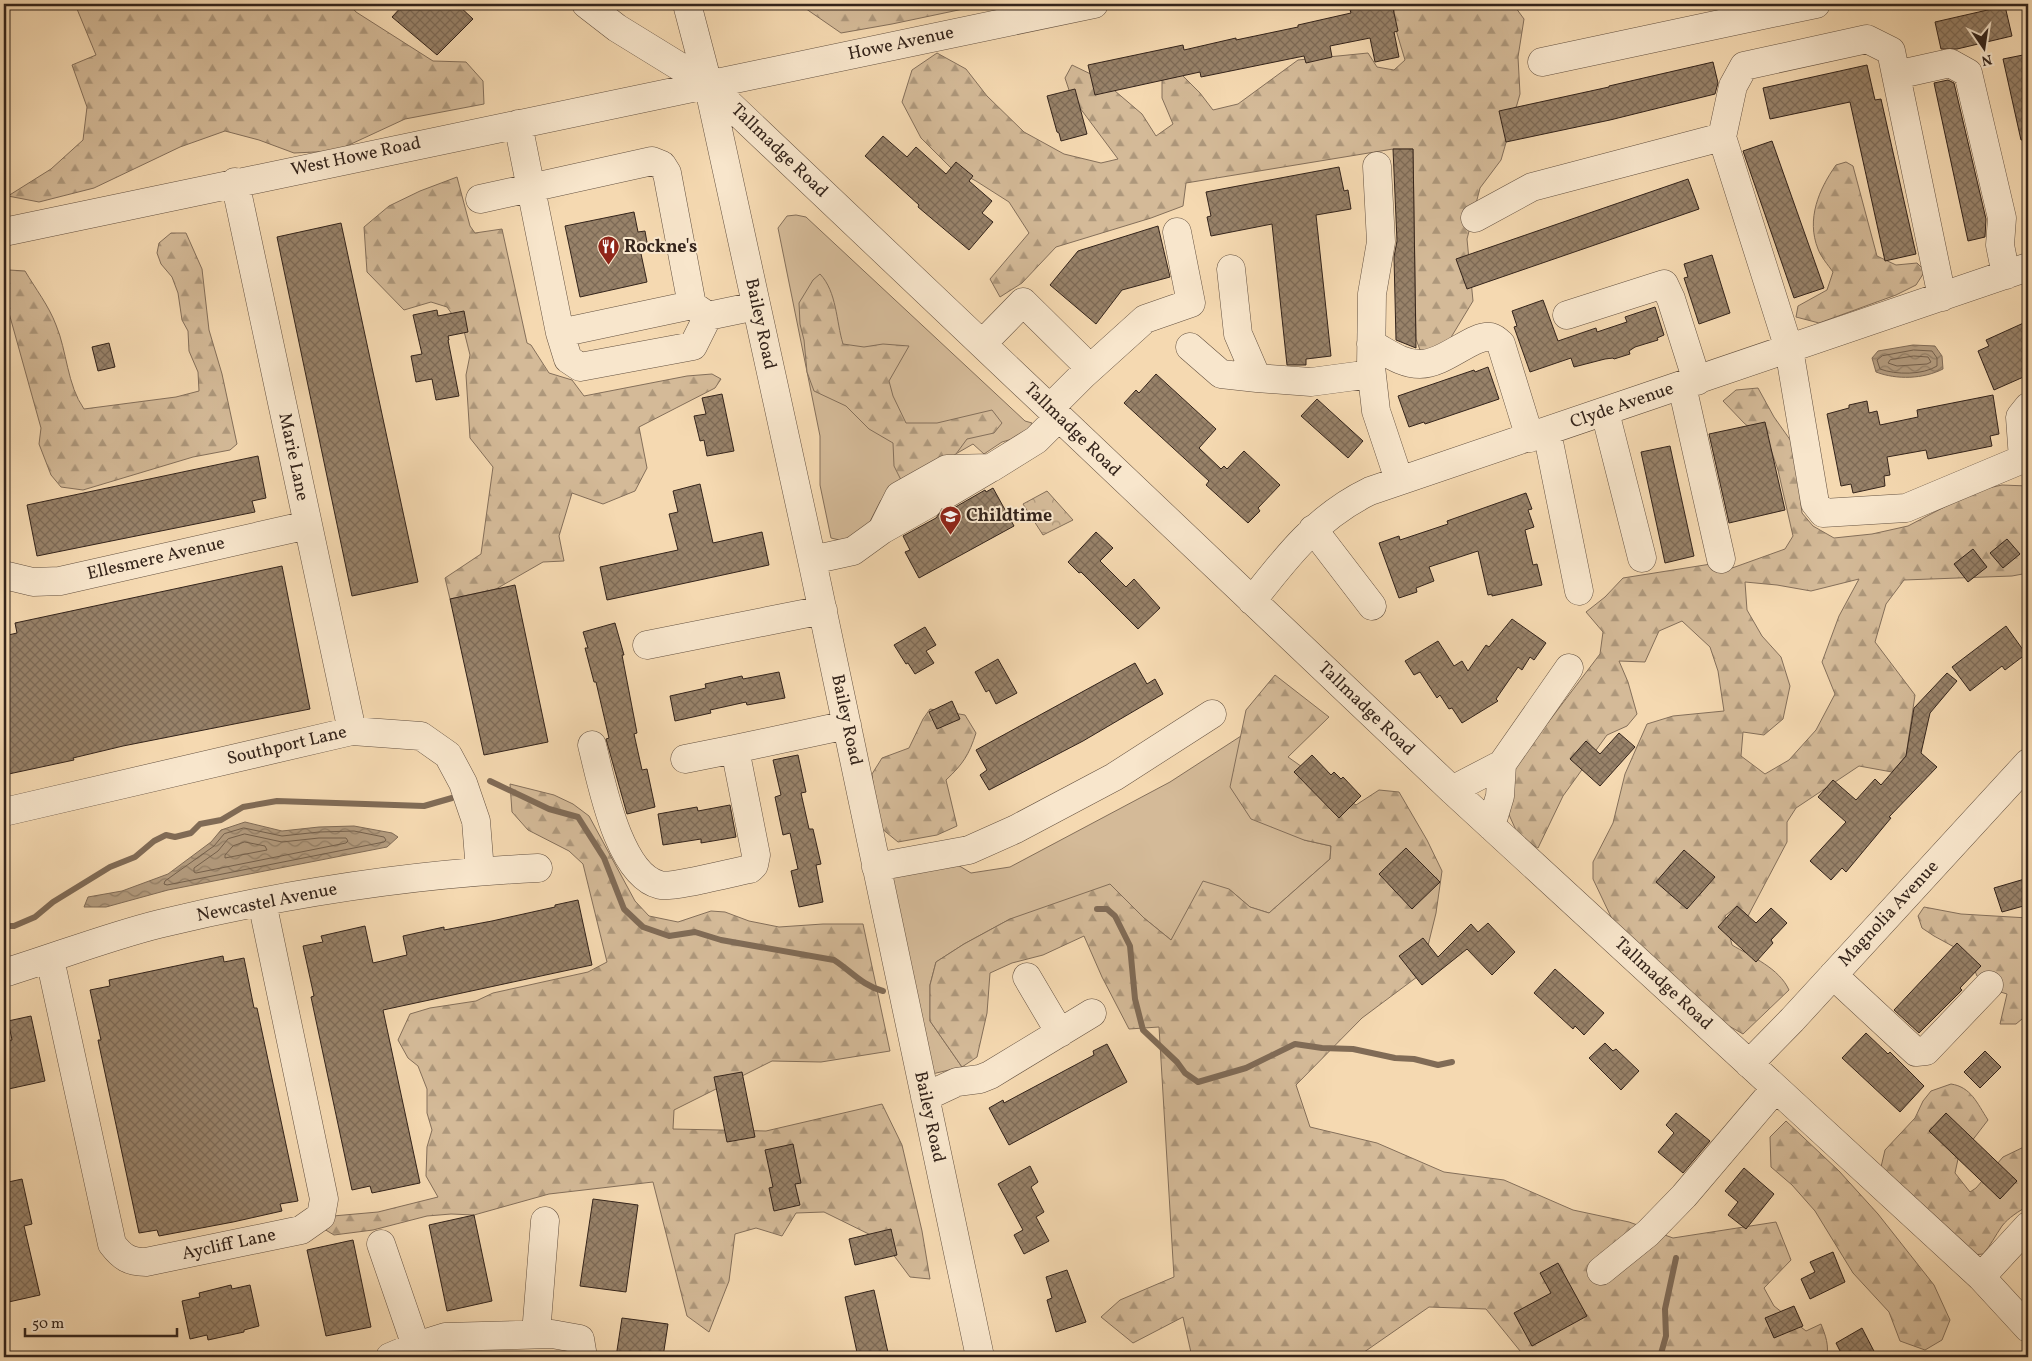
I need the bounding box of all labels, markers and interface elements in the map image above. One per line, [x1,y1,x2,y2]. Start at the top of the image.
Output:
street label: Howe Avenue [846,21,956,67]
north arrow [1960,22,2010,72]
text: N [1979,49,1994,70]
street label: Tallmadge Road [725,98,833,204]
street label: West Howe Road [289,131,423,183]
restaurant icon: Rockne's [596,235,620,266]
place label: Rockne's [624,235,697,260]
street label: Bailey Road [738,276,782,372]
street label: Tallmadge Road [1018,377,1126,483]
street label: Clyde Avenue [1567,377,1677,435]
street label: Marie Lane [272,411,314,503]
school or university icon: Childtime [938,504,962,535]
place label: Childtime [966,504,1052,529]
street label: Ellesmere Avenue [85,531,227,587]
street label: Tallmadge Road [1312,656,1420,762]
street label: Bailey Road [824,672,868,768]
street label: Southport Lane [225,720,349,772]
street label: Magnolia Avenue [1833,855,1945,973]
street label: Newcastel Avenue [195,877,339,929]
street label: Tallmadge Road [1608,932,1718,1036]
street label: Bailey Road [907,1069,951,1165]
street label: Aycliff Lane [180,1223,278,1267]
scale bar [25,1306,178,1338]
text: 50 m [32,1314,64,1335]

